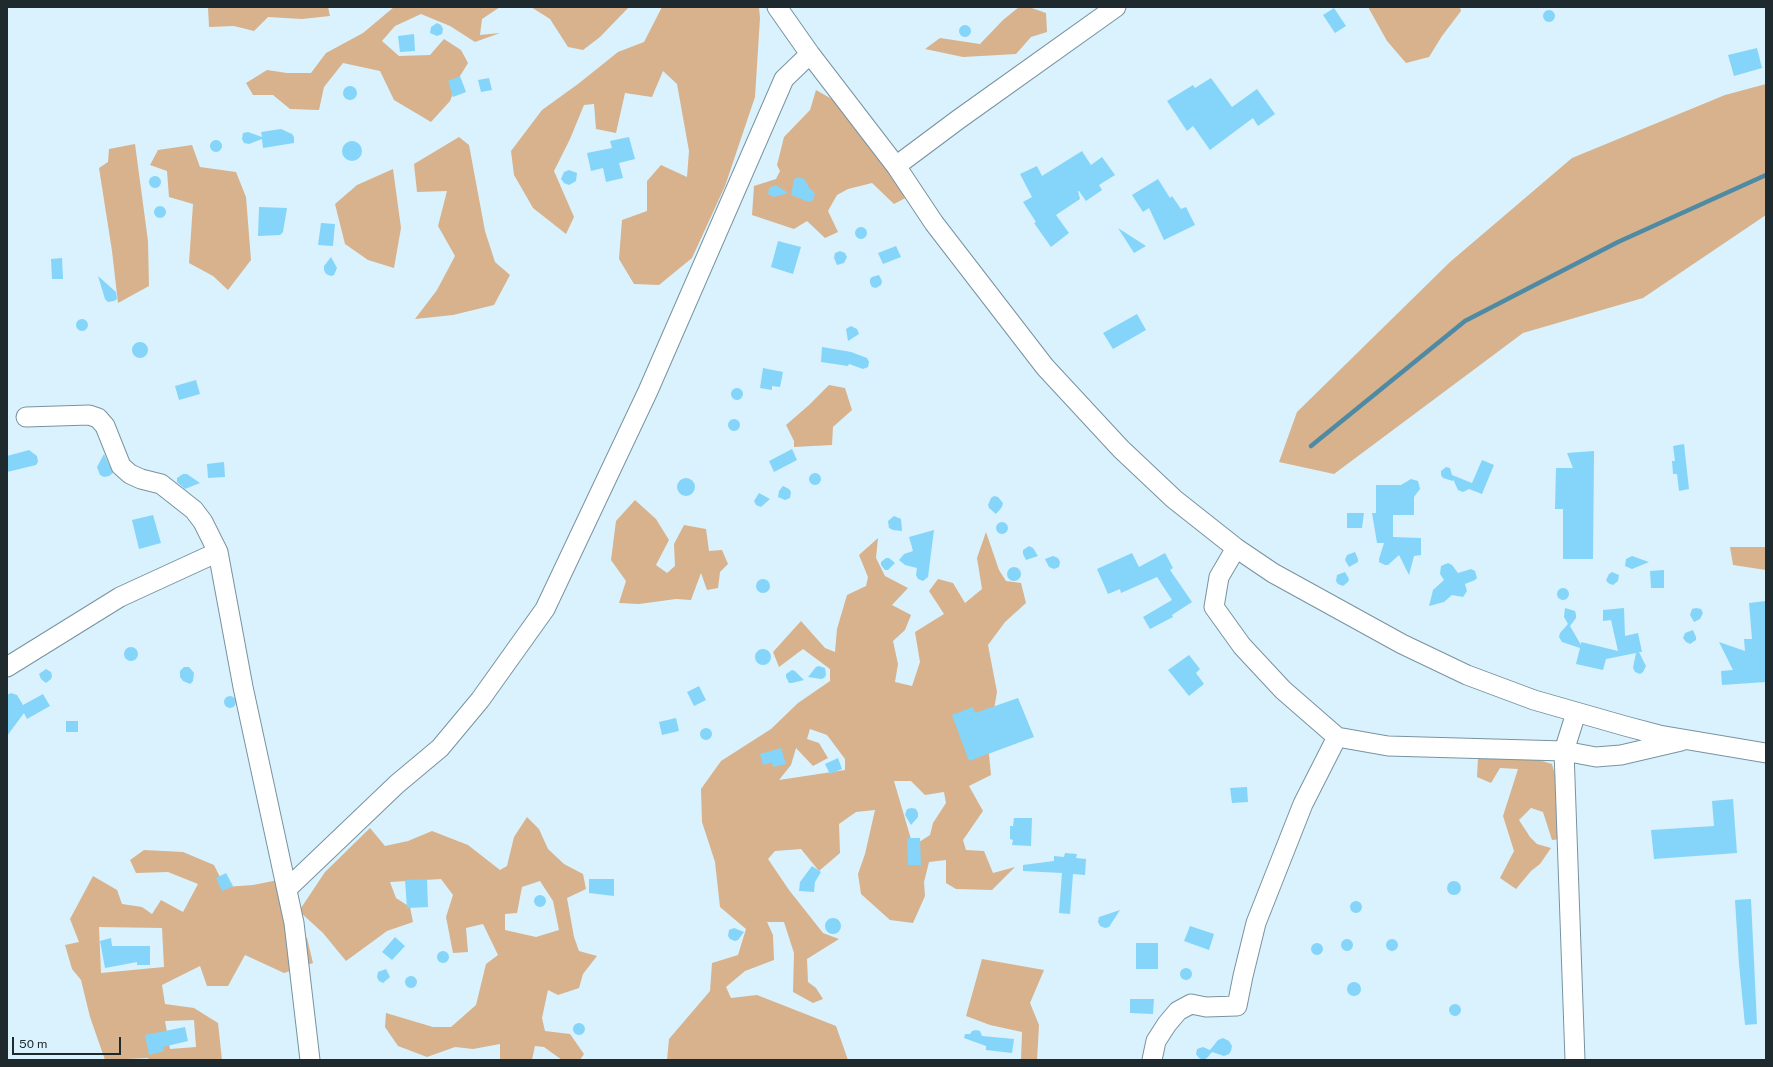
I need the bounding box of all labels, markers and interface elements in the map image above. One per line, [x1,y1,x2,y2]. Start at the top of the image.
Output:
scale bar [14,1029,123,1055]
text: 50 m [19,1037,47,1051]

